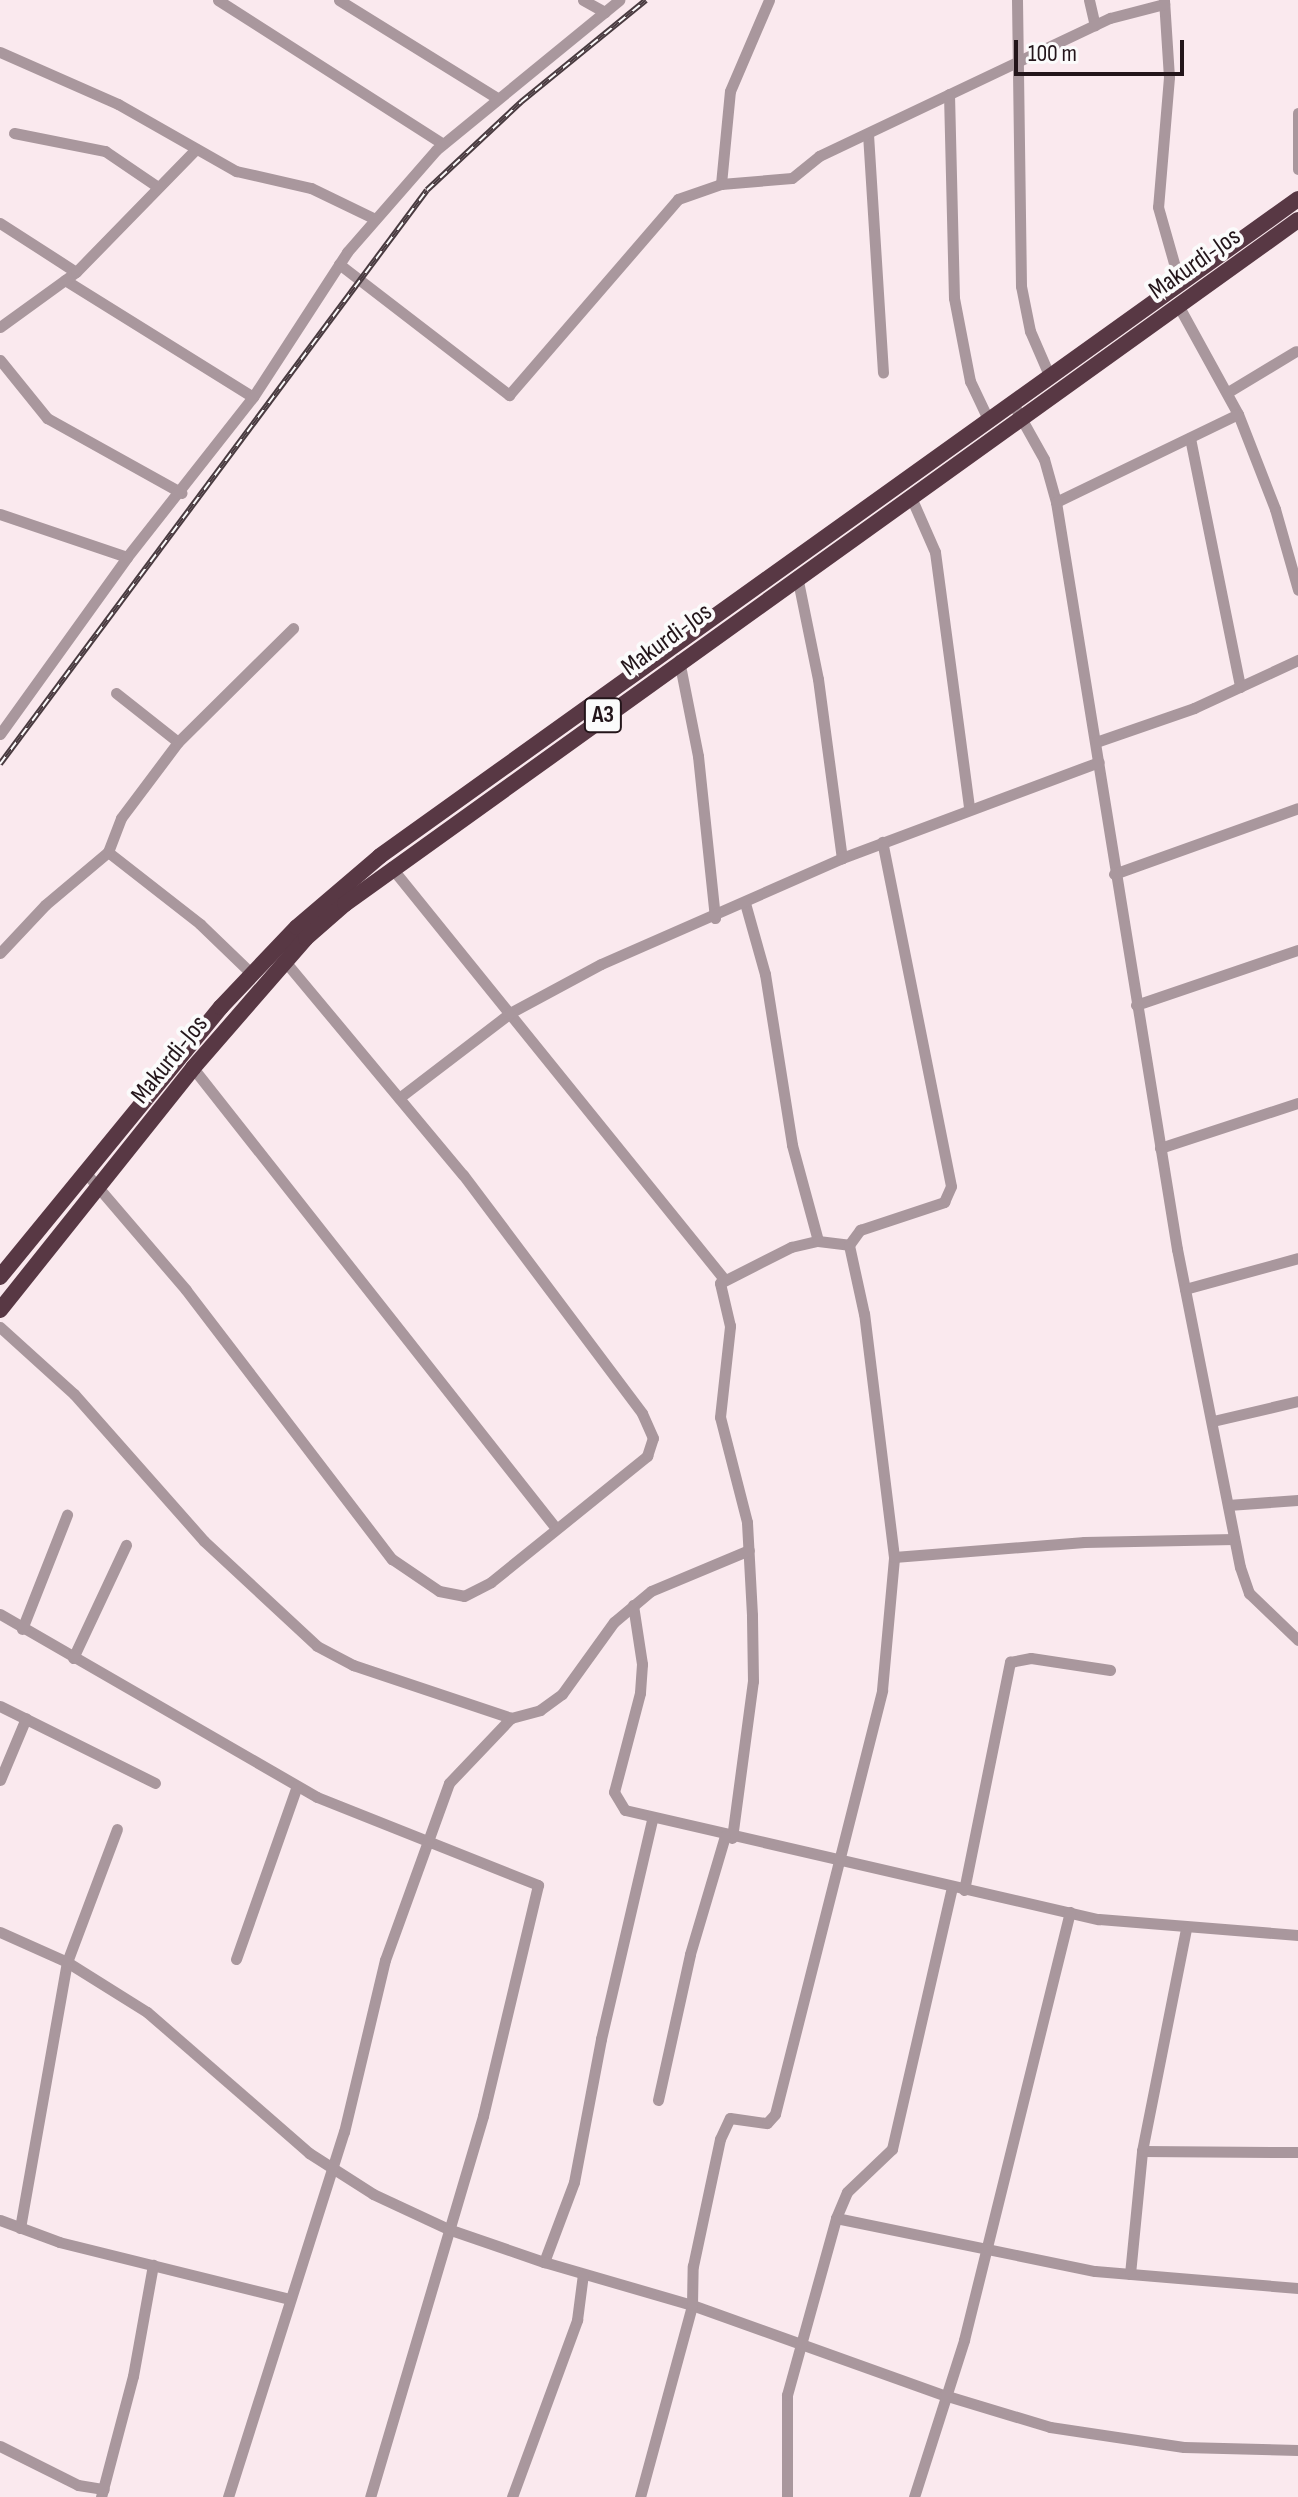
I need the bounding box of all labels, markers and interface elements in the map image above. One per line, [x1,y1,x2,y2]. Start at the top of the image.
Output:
scale bar [1018,24,1188,74]
text: 100 m [1028,39,1077,68]
street label: Makurdi-Jos [1143,221,1247,307]
street label: Makurdi-Jos [616,597,718,683]
road number: A3 [583,695,623,735]
street label: Makurdi-Jos [125,1010,215,1110]

